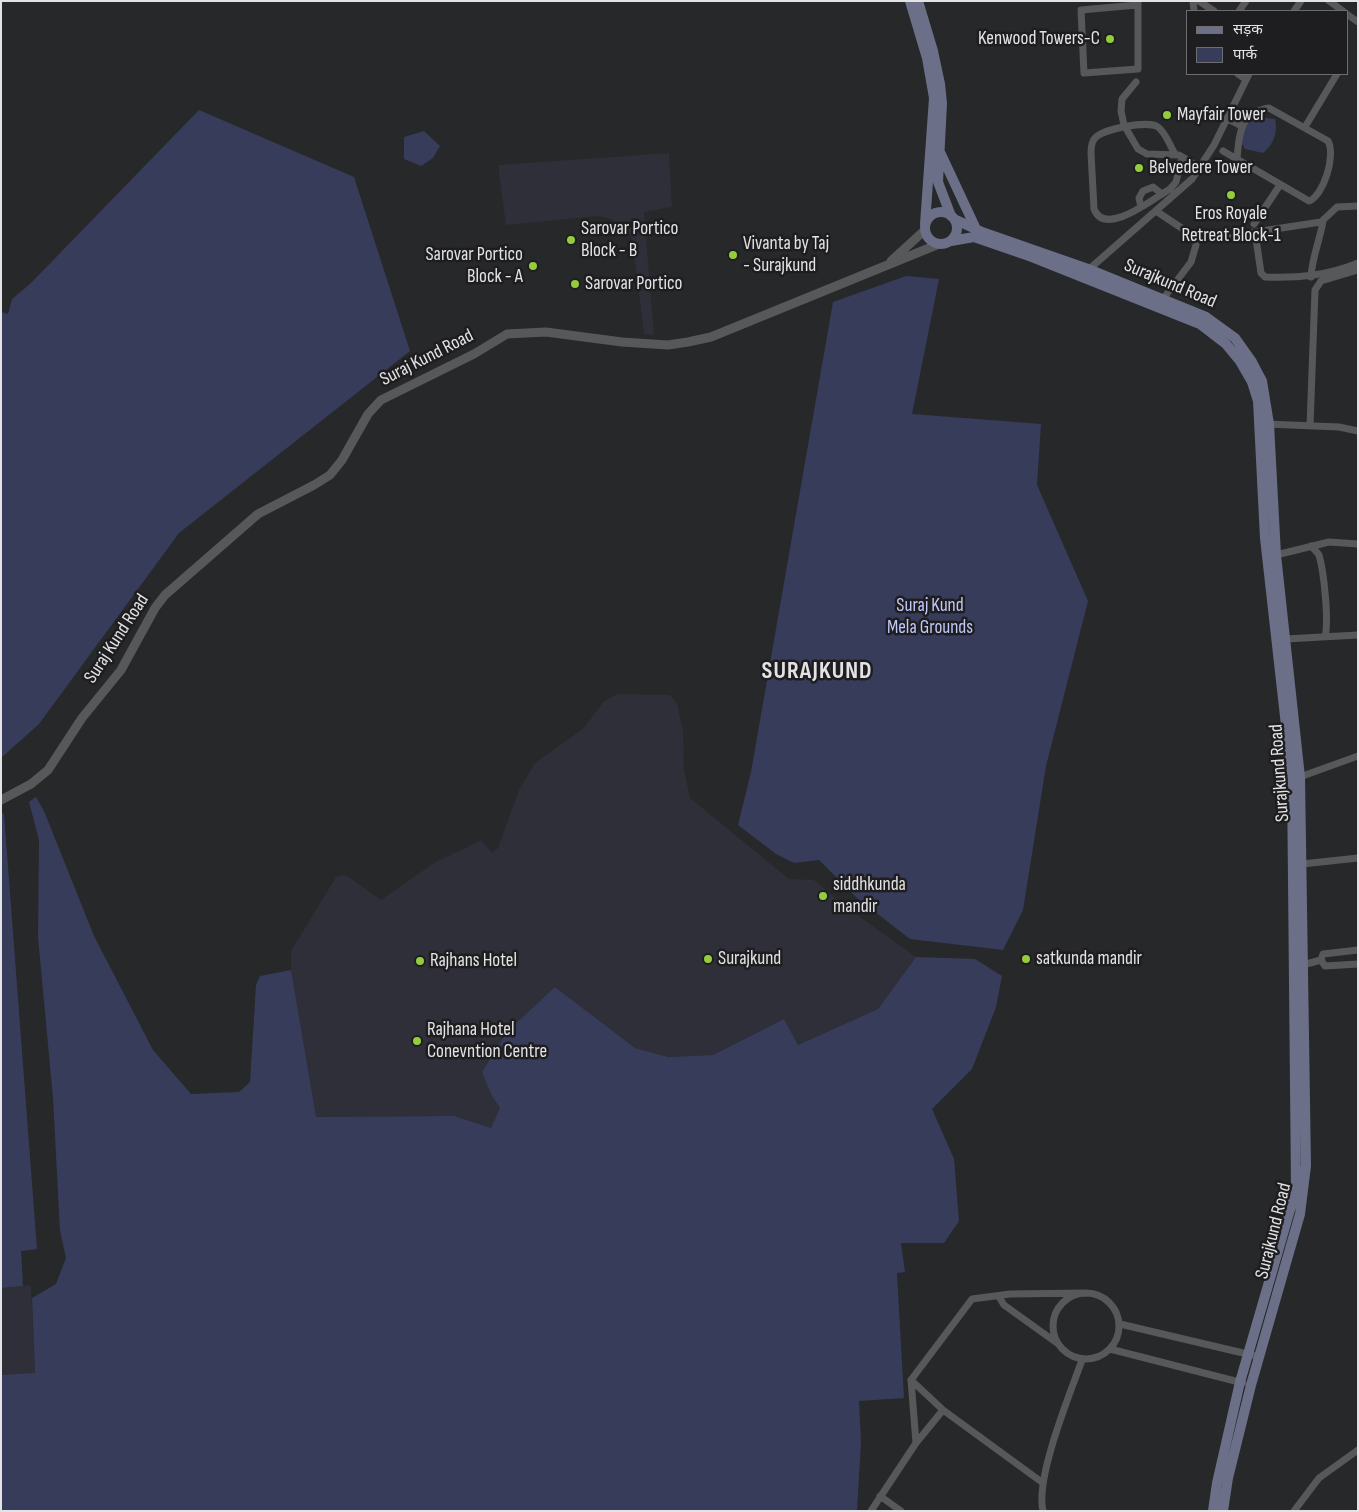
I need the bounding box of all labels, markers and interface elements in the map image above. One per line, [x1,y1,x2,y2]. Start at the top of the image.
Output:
legend [1186,10,1349,75]
text: सड़क [1233,20,1263,39]
place label: Kenwood Towers-C [978,28,1100,50]
marker: Kenwood Towers-C [1104,33,1116,45]
text: पार्क [1233,45,1257,64]
place label: Mayfair Tower [1177,104,1266,126]
marker: Mayfair Tower [1161,109,1173,121]
place label: Belvedere Tower [1149,157,1253,179]
marker: Belvedere Tower [1133,162,1145,174]
marker: Eros Royale Retreat Block-1 [1225,189,1237,201]
place label: Eros Royale Retreat Block-1 [1181,203,1281,247]
place label: Sarovar Portico Block - B [581,218,679,262]
place label: Vivanta by Taj - Surajkund [743,233,829,277]
marker: Sarovar Portico Block - B [565,234,577,246]
place label: Sarovar Portico Block - A [425,244,523,288]
marker: Vivanta by Taj - Surajkund [727,249,739,261]
street label: Surajkund Road [1121,254,1219,314]
marker: Sarovar Portico Block - A [527,260,539,272]
place label: Sarovar Portico [585,273,683,295]
marker: Sarovar Portico [569,278,581,290]
street label: Suraj Kund Road [376,325,478,391]
street label: Suraj Kund Road [80,590,154,688]
park label: Suraj Kund Mela Grounds [887,595,973,639]
district label: SURAJKUND [760,658,874,686]
street label: Surajkund Road [1265,723,1295,823]
place label: siddhkunda mandir [833,874,906,918]
marker: siddhkunda mandir [817,890,829,902]
place label: Surajkund [718,948,781,970]
place label: satkunda mandir [1036,948,1142,970]
place label: Rajhans Hotel [430,950,517,972]
marker: Surajkund [702,953,714,965]
marker: satkunda mandir [1020,953,1032,965]
marker: Rajhans Hotel [414,955,426,967]
place label: Rajhana Hotel Conevntion Centre [427,1019,547,1063]
marker: Rajhana Hotel Conevntion Centre [411,1035,423,1047]
street label: Surajkund Road [1251,1181,1297,1281]

